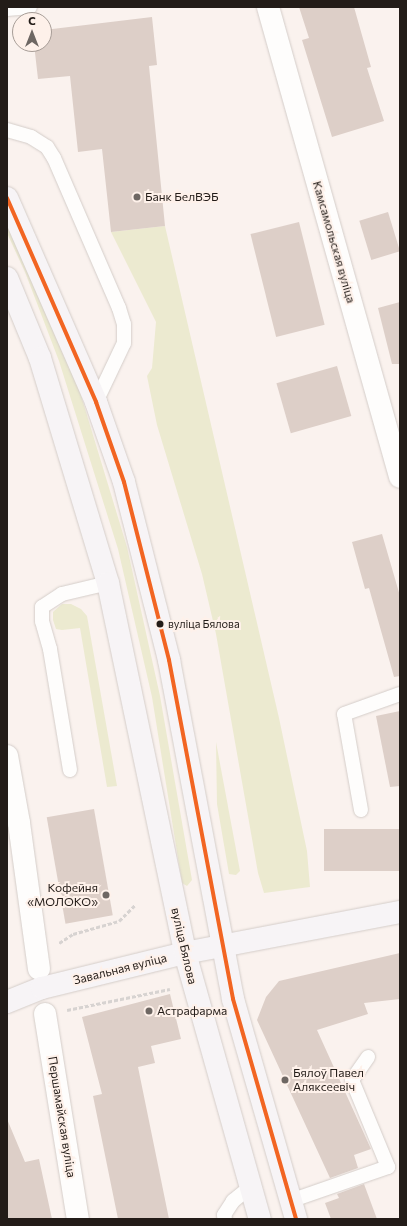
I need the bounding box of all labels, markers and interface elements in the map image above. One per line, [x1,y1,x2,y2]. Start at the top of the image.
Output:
north arrow [12,12,52,52]
text: С [28,14,36,27]
street label: Камсамольская вуліца [310,179,358,305]
place label: Банк БелВЭБ [145,190,219,204]
marker: Банк БелВЭБ [132,192,142,202]
place label: вуліца Бялова [168,617,240,631]
marker: вуліца Бялова [155,619,165,629]
place label: Кофейня «МОЛОКО» [27,881,98,909]
marker: Кофейня «МОЛОКО» [101,890,111,900]
street label: вуліца Бялова [168,906,200,986]
street label: Завальная вуліца [72,950,168,988]
place label: Астрафарма [157,1004,227,1018]
marker: Астрафарма [144,1006,154,1016]
street label: Першамайская вуліца [45,1055,79,1179]
place label: Бялоў Павел Аляксеевіч [293,1066,364,1094]
marker: Бялоў Павел Аляксеевіч [280,1075,290,1085]

